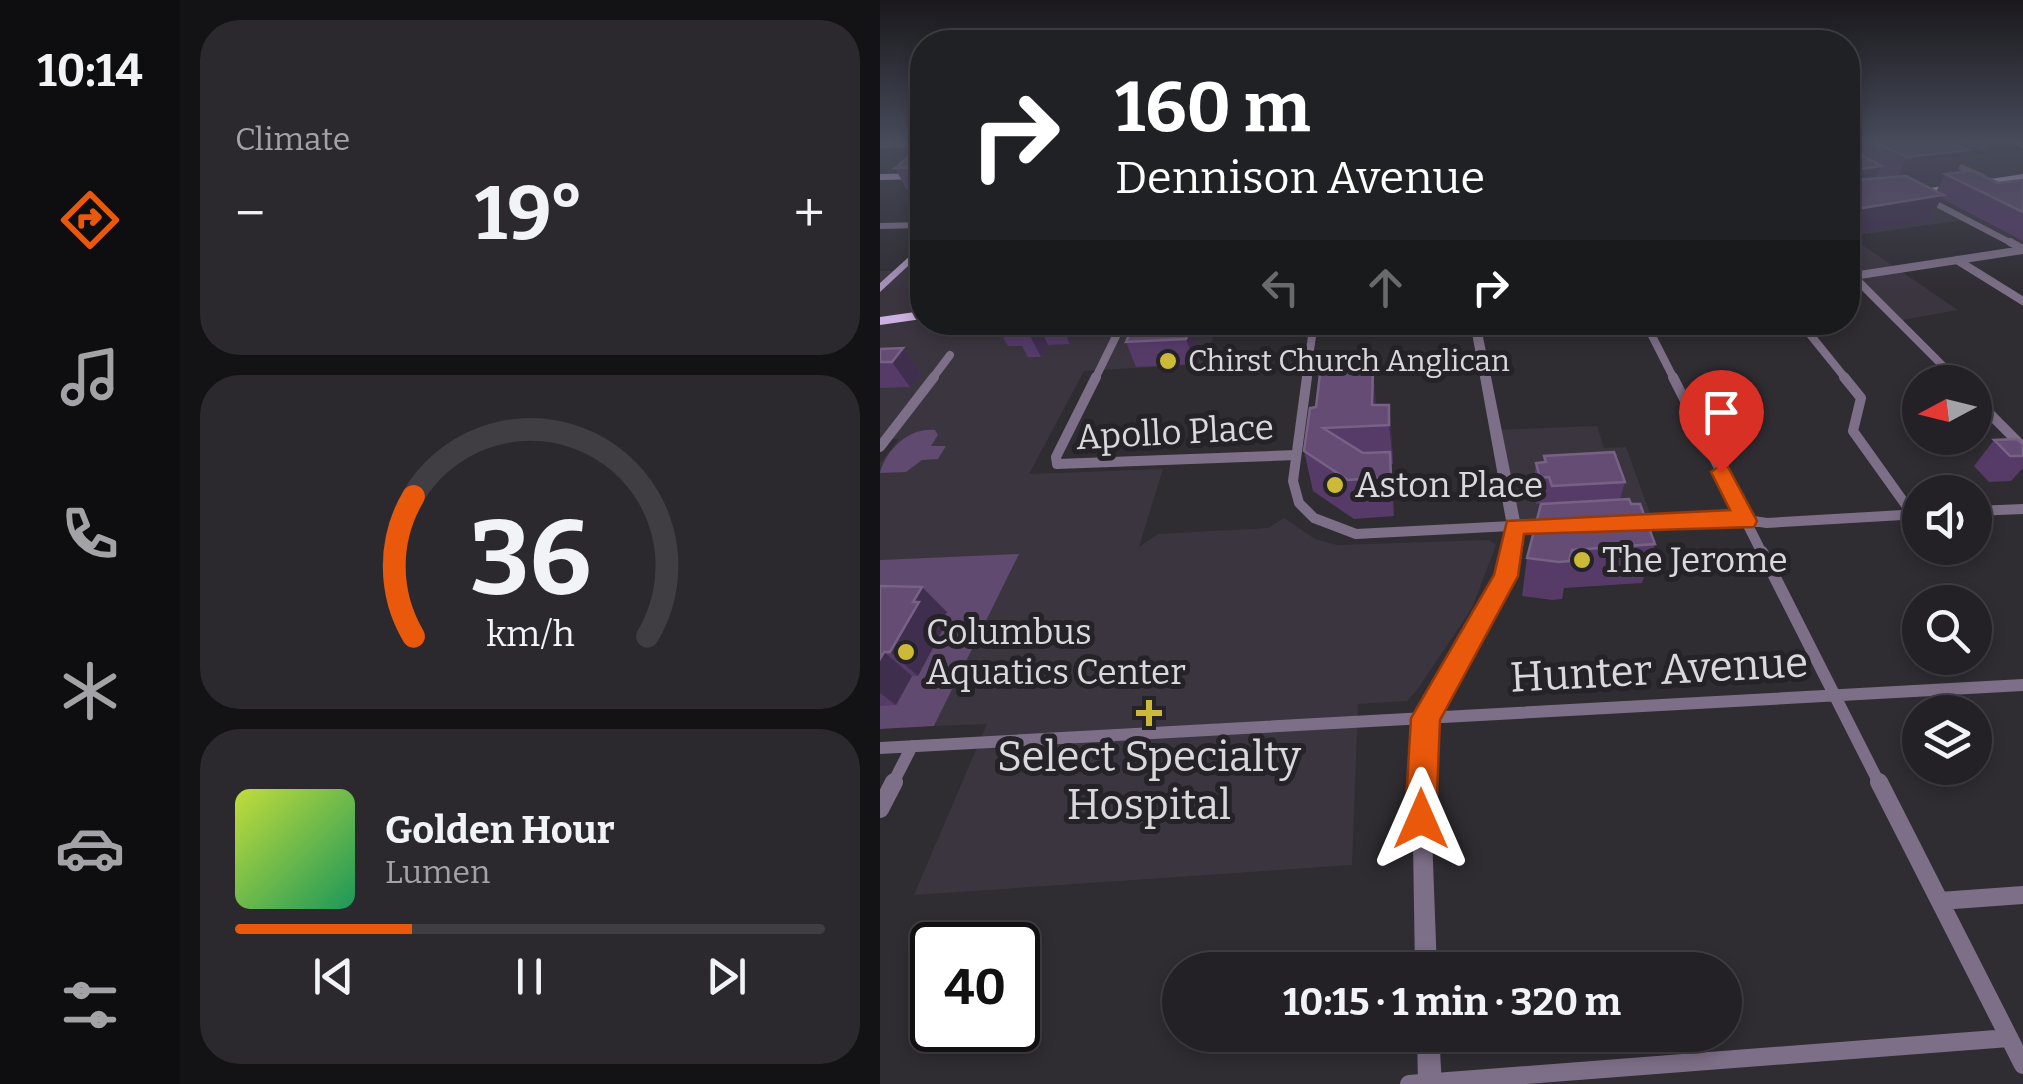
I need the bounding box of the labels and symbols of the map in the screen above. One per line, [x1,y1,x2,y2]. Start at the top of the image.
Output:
place label: Chirst Church Anglican [1188,343,1510,379]
marker: Chirst Church Anglican [1157,350,1179,372]
north arrow [1902,365,1992,455]
pin [1679,370,1764,473]
street label: Apollo Place [1075,406,1275,458]
place label: Aston Place [1355,464,1543,506]
marker: Aston Place [1324,474,1346,496]
place label: The Jerome [1602,539,1788,581]
marker: The Jerome [1571,549,1593,571]
place label: Columbus Aquatics Center [926,611,1186,693]
street label: Hunter Avenue [1509,637,1809,703]
marker: Columbus Aquatics Center [895,641,917,663]
marker: Select Specialty Hospital [1136,700,1162,726]
place label: Select Specialty Hospital [997,732,1302,830]
position arrow [1369,767,1473,871]
speed limit sign: 40 [910,922,1040,1052]

